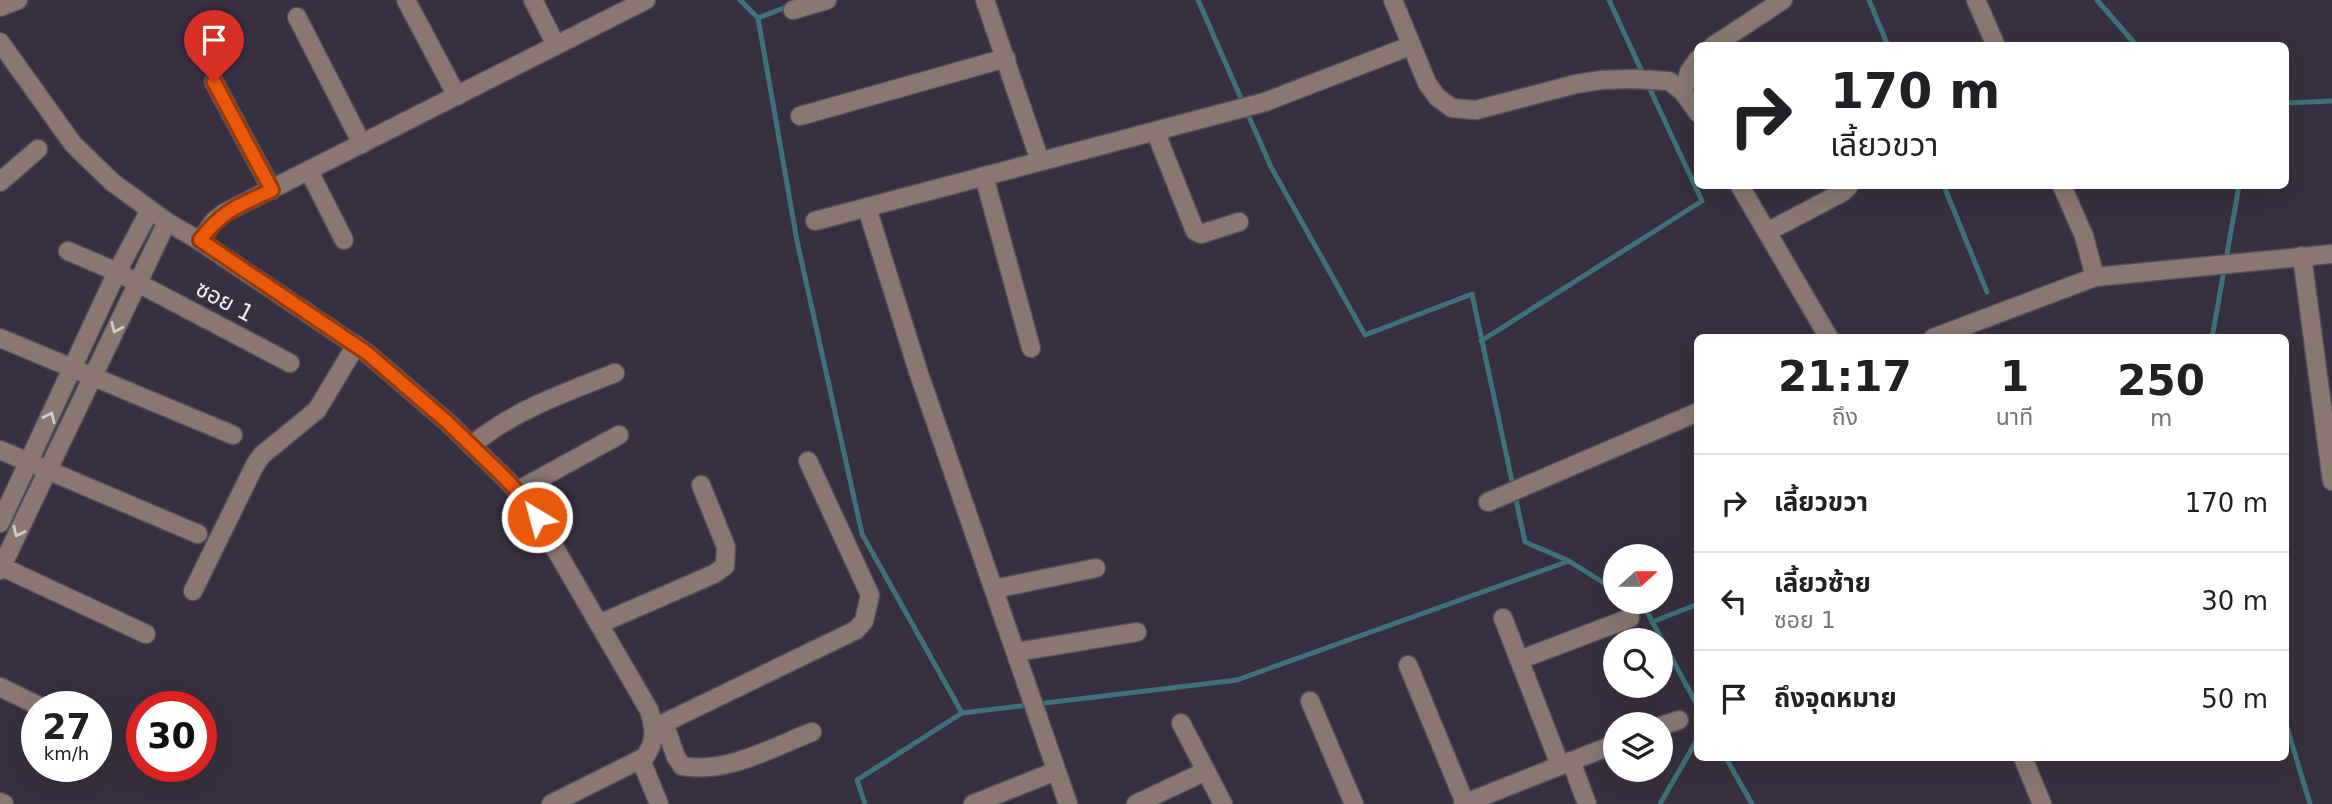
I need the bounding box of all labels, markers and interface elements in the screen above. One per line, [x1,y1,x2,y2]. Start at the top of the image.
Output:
pin [184,10,244,82]
icon: arrive [195,21,233,59]
text: 170 m [1830,63,2000,120]
icon: right [1715,70,1806,161]
text: เลี้ยวขวา [1830,126,1938,164]
street label: ซอย 1 [192,275,258,327]
one-way arrow [110,320,124,333]
text: 21:17 [1778,352,1912,401]
text: 1 [2000,352,2029,401]
text: 250 [2117,356,2205,405]
text: ถึง [1832,404,1858,430]
text: นาที [1996,404,2033,430]
text: m [2150,405,2172,431]
one-way arrow [42,412,56,424]
position arrow [500,480,574,554]
icon: right [1715,484,1753,522]
text: เลี้ยวขวา [1774,487,1868,517]
text: 170 m [2185,488,2268,518]
one-way arrow [12,525,26,538]
north arrow [1603,544,1673,614]
map controls [1603,544,1673,782]
text: เลี้ยวซ้าย [1774,568,1871,598]
icon: left [1715,582,1753,620]
text: 30 m [2201,586,2268,616]
text: ซอย 1 [1774,607,1836,633]
button: search [1603,628,1673,698]
icon: arrive [1715,680,1753,718]
text: ถึงจุดหมาย [1774,683,1897,713]
text: 50 m [2201,684,2268,714]
speed limit sign: 30 [126,691,217,782]
text: 27 [42,707,91,747]
button: layers [1603,712,1673,782]
text: km/h [44,743,89,764]

